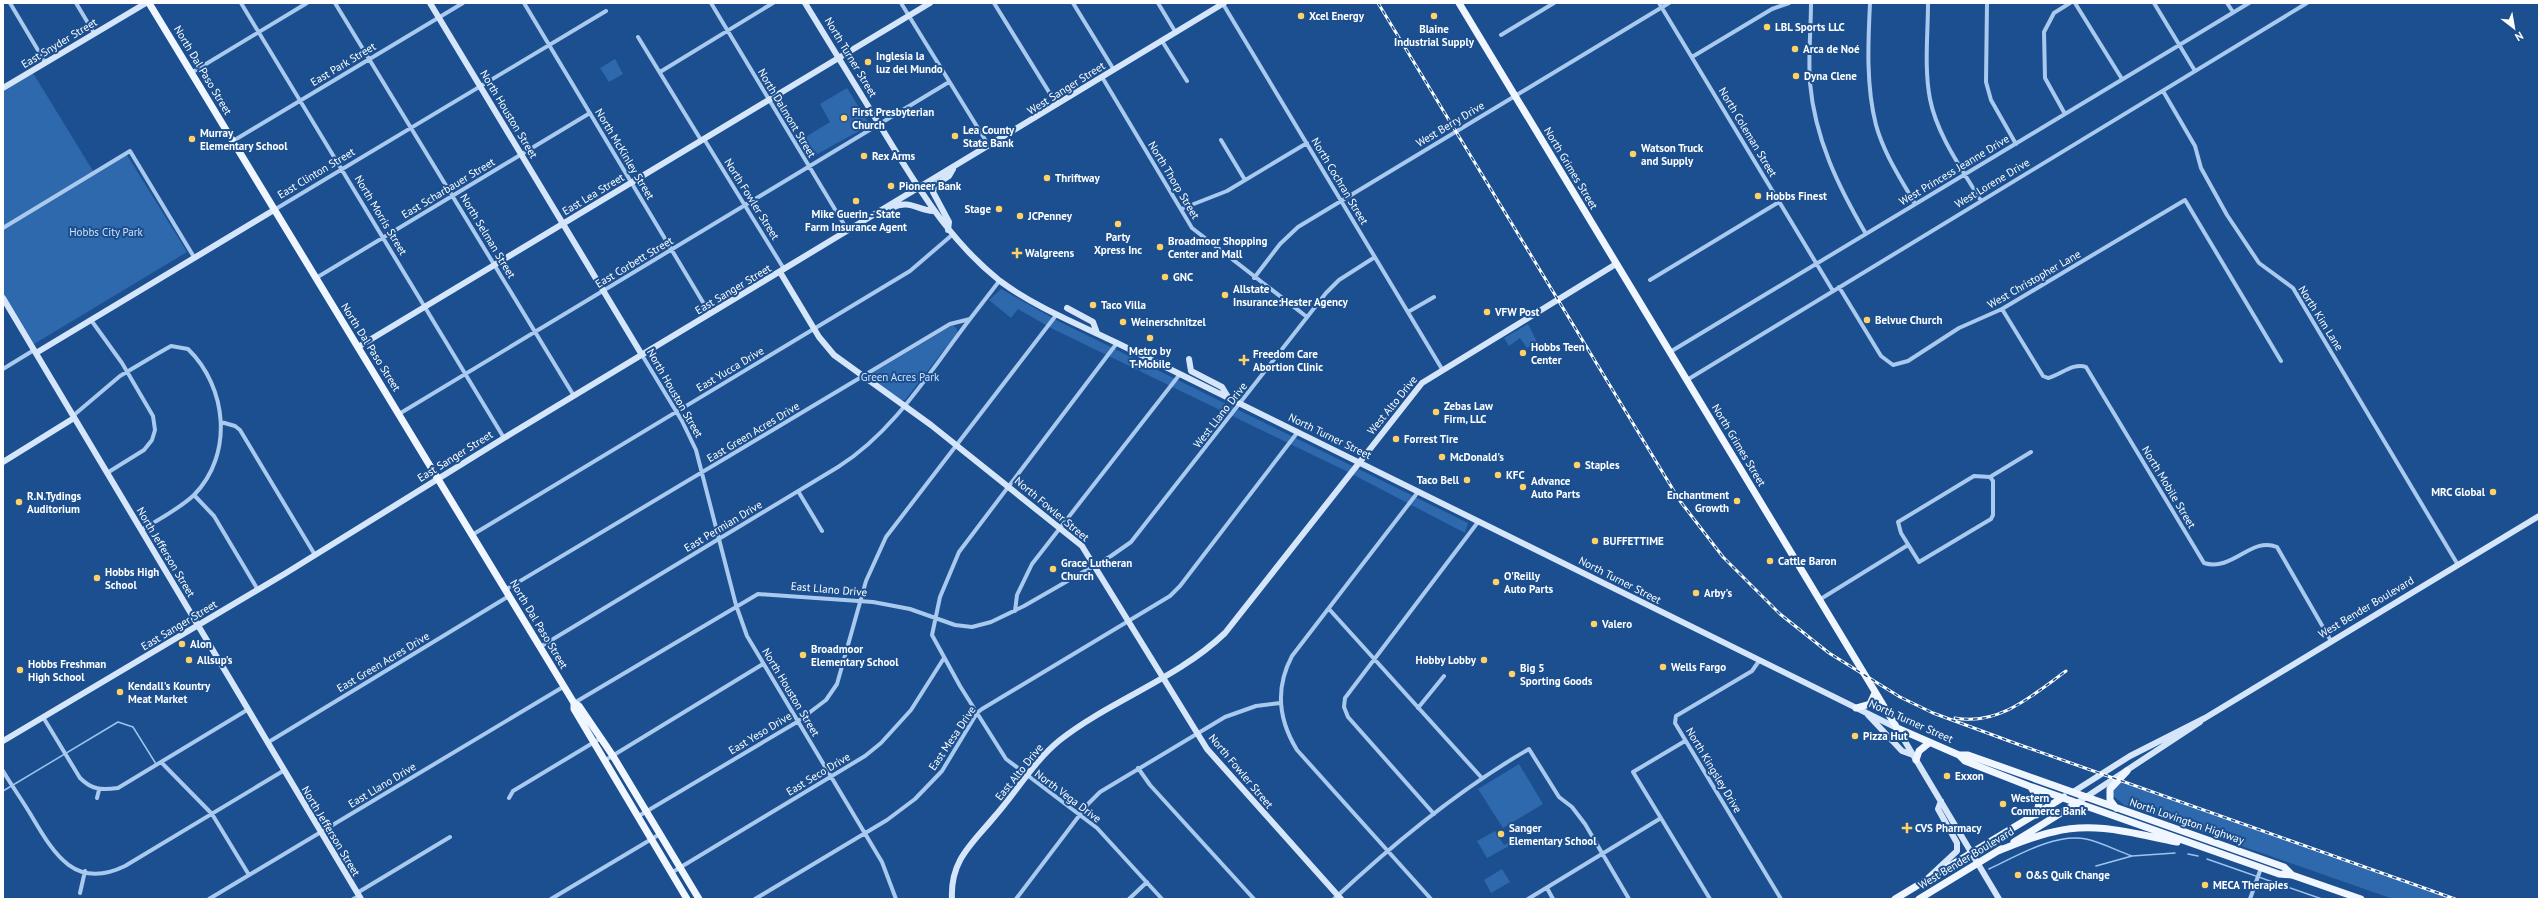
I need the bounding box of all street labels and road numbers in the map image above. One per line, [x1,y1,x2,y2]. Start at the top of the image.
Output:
street label: East Snyder Street [19,15,100,71]
street label: North Turner Street [822,15,880,100]
street label: North Dal Paso Street [171,23,235,117]
street label: East Park Street [308,39,378,89]
street label: West Sanger Street [1024,58,1108,118]
street label: North Dalmont Street [755,66,819,160]
street label: North Houston Street [477,67,541,161]
street label: North Coleman Street [1716,85,1780,180]
street label: West Berry Drive [1413,98,1487,150]
street label: North McKinley Street [592,106,658,202]
street label: North Grimes Street [1541,124,1601,212]
street label: West Princess Jeanne Drive [1896,131,2012,208]
street label: North Cochran Street [1308,135,1372,227]
street label: North Thorp Street [1145,138,1203,222]
street label: East Clinton Street [275,144,357,202]
street label: East Scharbauer Street [399,154,497,221]
street label: West Lorene Drive [1952,155,2032,211]
street label: North Fowler Street [721,156,783,242]
street label: East Lea Street [559,170,627,218]
street label: North Morris Street [352,173,411,258]
street label: North Selman Street [457,191,519,281]
street label: East Corbett Street [593,233,676,291]
street label: West Christopher Lane [1985,246,2083,311]
street label: East Sanger Street [692,261,774,317]
street label: North Kim Lane [2295,283,2347,353]
street label: North Dal Paso Street [338,300,404,394]
street label: East Yucca Drive [694,343,767,395]
street label: North Houston Street [644,346,706,440]
street label: West Alto Drive [1364,372,1420,437]
street label: West Llano Drive [1190,379,1250,451]
street label: East Green Acres Drive [704,399,802,465]
street label: North Grimes Street [1709,401,1769,489]
street label: North Turner Street [1286,410,1374,462]
street label: East Sanger Street [415,427,495,485]
street label: North Mobile Street [2139,443,2199,531]
street label: North Fowler Street [1012,474,1092,544]
street label: East Permian Drive [681,497,765,555]
street label: North Jefferson Street [134,504,199,600]
street label: North Turner Street [1576,553,1664,607]
street label: West Bender Boulevard [2316,573,2416,641]
street label: North Dal Paso Street [507,577,571,671]
street label: East Llano Drive [790,579,868,599]
street label: East Sanger Street [138,597,220,653]
street label: East Green Acres Drive [334,629,432,695]
street label: North Houston Street [759,645,823,739]
street label: North Turner Street [1867,696,1956,746]
street label: East Mesa Drive [925,703,979,773]
street label: East Yeso Drive [726,708,794,757]
street label: North Kingsley Drive [1683,725,1745,816]
street label: North Fowler Street [1206,731,1276,811]
street label: East Alto Drive [992,740,1046,803]
street label: East Seco Drive [783,749,853,799]
street label: East Llano Drive [346,759,419,811]
street label: North Vega Drive [1032,766,1104,826]
street label: North Jefferson Street [299,783,364,879]
street label: North Lovington Highway [2128,795,2247,848]
street label: West Bender Boulevard [1916,824,2016,892]

